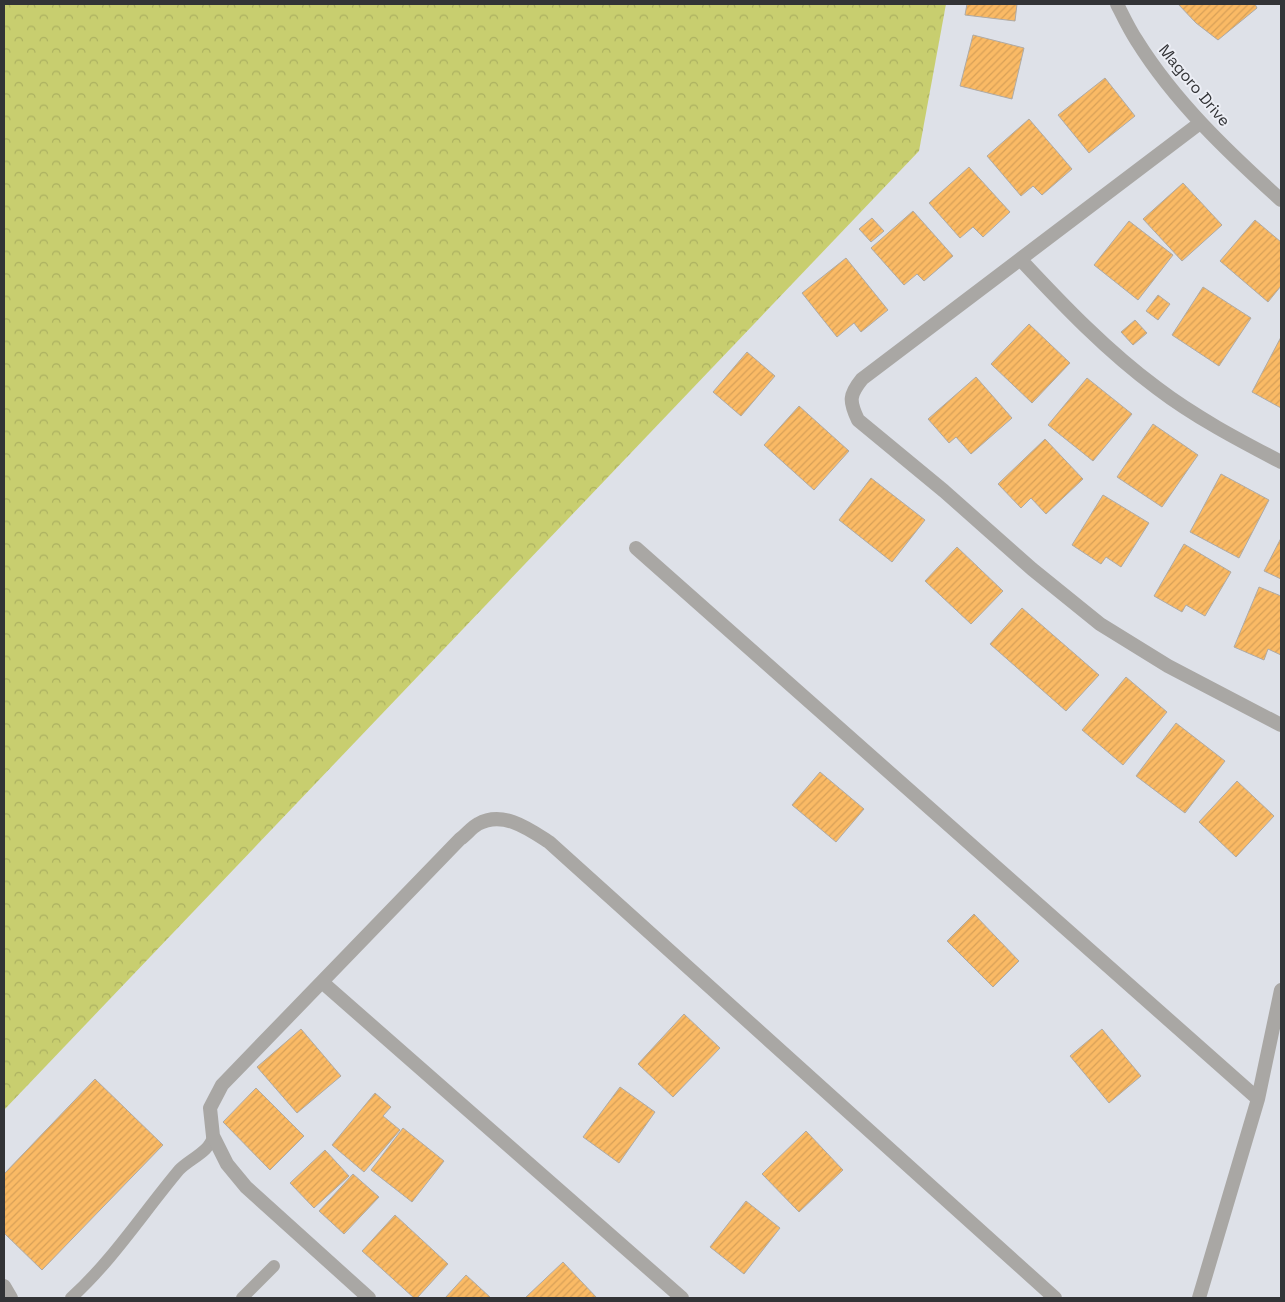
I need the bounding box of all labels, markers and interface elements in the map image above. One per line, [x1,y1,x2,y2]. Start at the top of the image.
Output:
street label: Magoro Drive [1154,40,1235,131]

